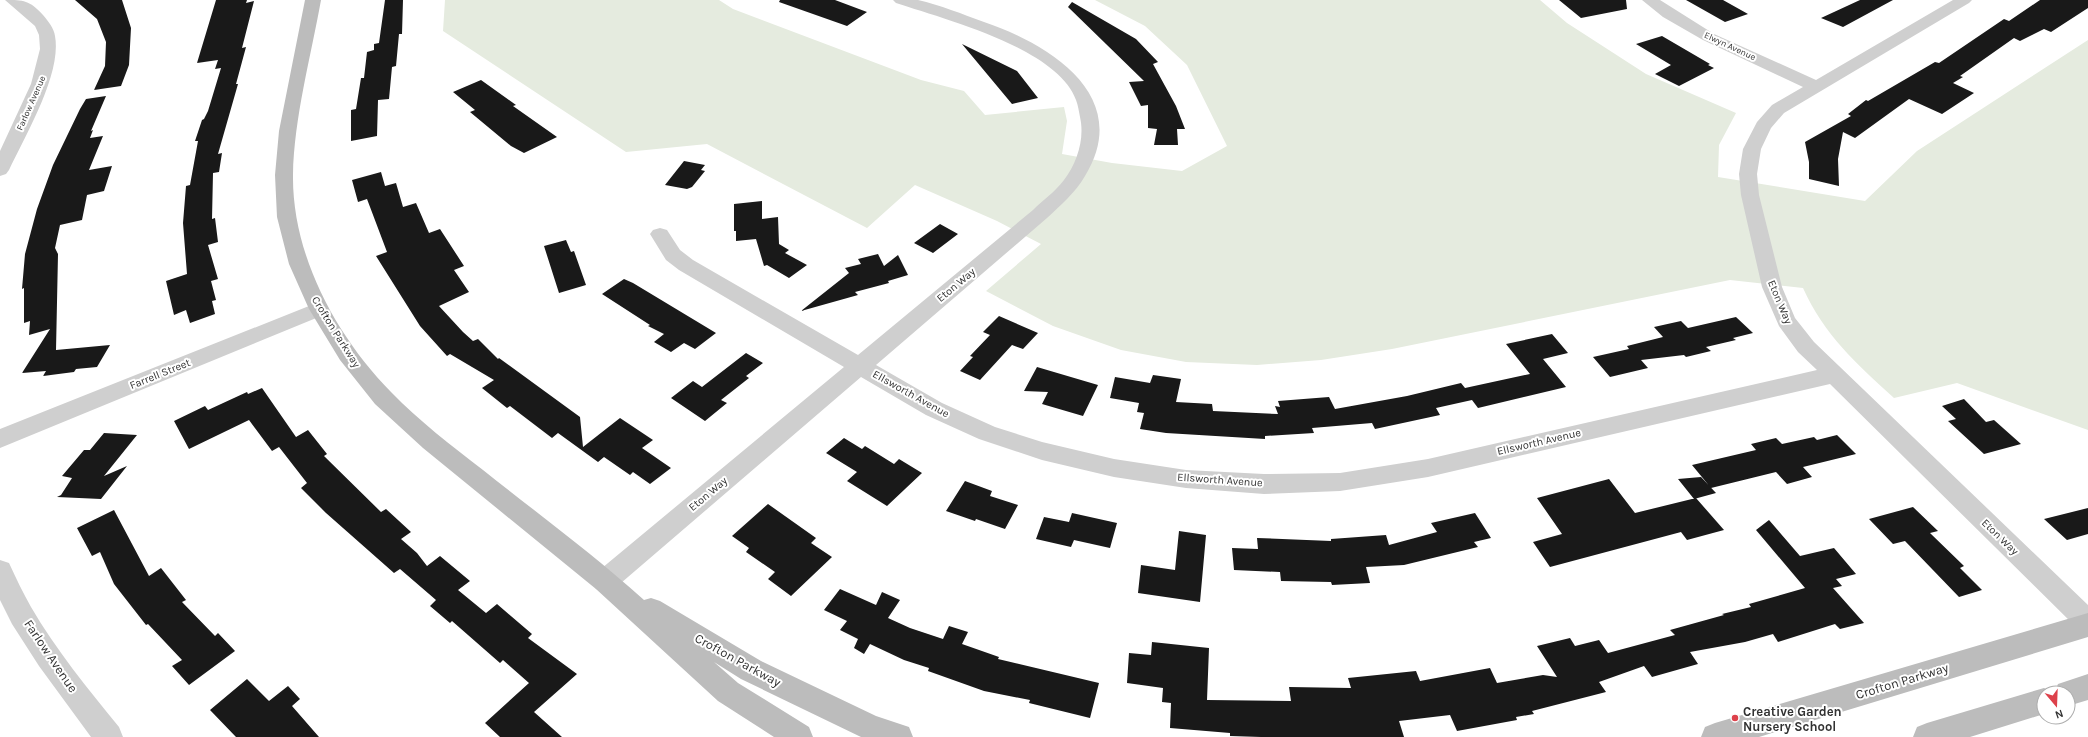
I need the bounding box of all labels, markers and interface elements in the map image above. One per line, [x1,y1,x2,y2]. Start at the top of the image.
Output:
street label: Elwyn Avenue [1703,30,1758,62]
street label: Farlow Avenue [15,74,48,132]
street label: Eton Way [934,265,978,305]
street label: Eton Way [1765,278,1795,326]
street label: Crofton Parkway [309,294,363,370]
street label: Farrell Street [128,356,192,392]
street label: Ellsworth Avenue [870,368,952,421]
street label: Ellsworth Avenue [1496,426,1583,458]
street label: Ellsworth Avenue [1177,471,1264,489]
street label: Eton Way [686,474,730,514]
street label: Eton Way [1979,516,2021,558]
street label: Farlow Avenue [21,617,81,695]
street label: Crofton Parkway [692,630,784,690]
street label: Crofton Parkway [1854,660,1950,702]
north arrow [2036,685,2076,725]
place label: Creative Garden Nursery School [1743,704,1842,734]
text: N [2053,707,2065,721]
marker: Creative Garden Nursery School [1730,713,1740,723]

